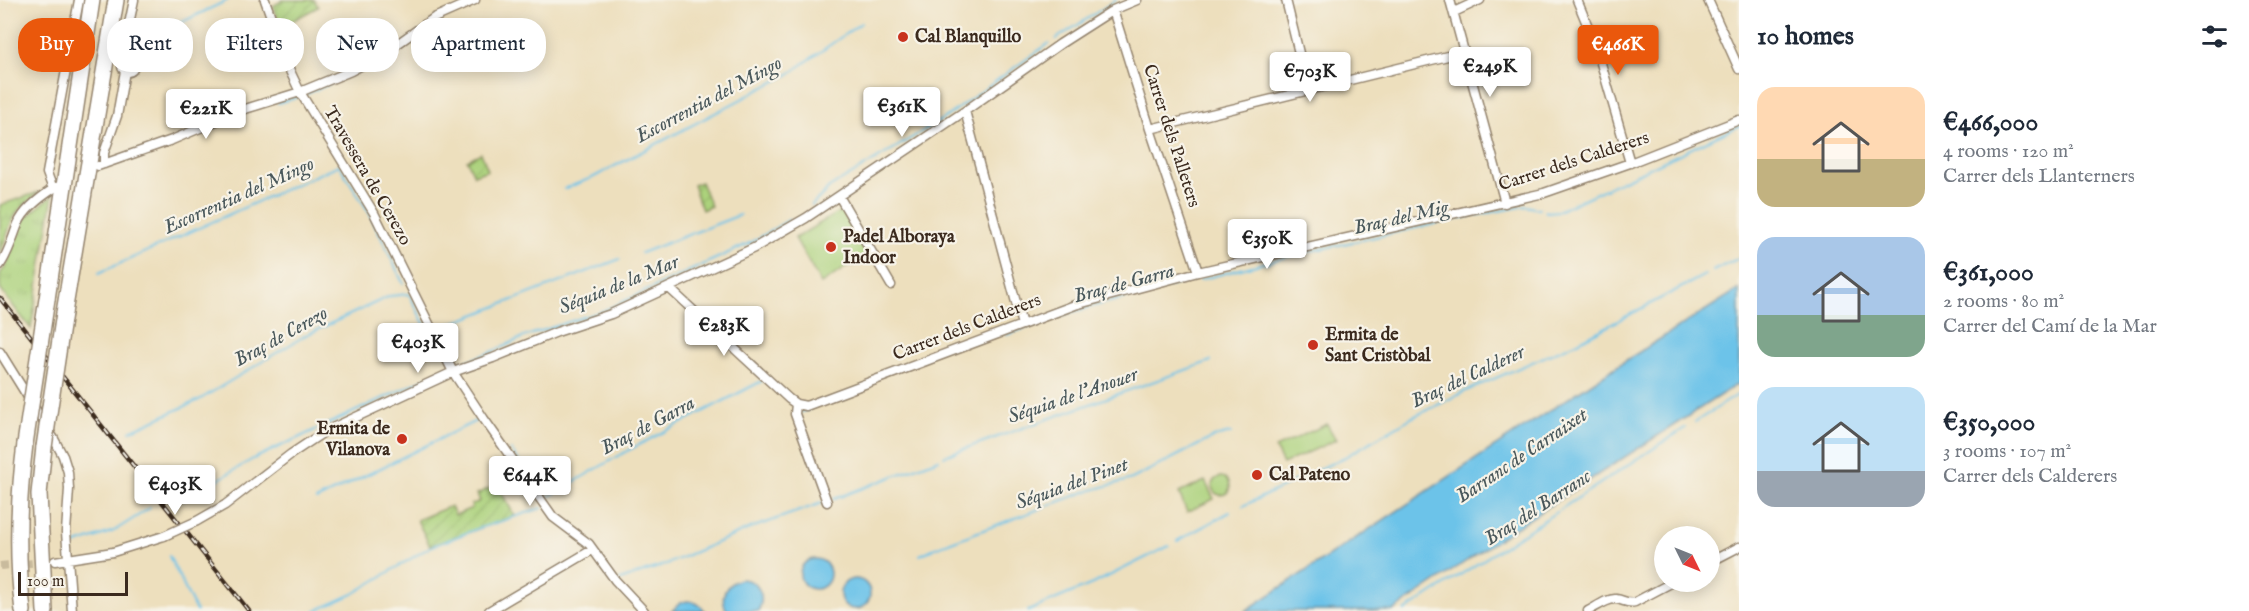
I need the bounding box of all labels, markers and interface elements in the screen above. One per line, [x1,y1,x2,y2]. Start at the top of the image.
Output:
chip: Buy [18,18,95,72]
chip: Rent [107,18,193,72]
chip: Filters [205,18,304,72]
chip: New [316,18,399,72]
chip: Apartment [411,18,546,72]
text: 10 homes [1757,20,1854,53]
icon: filters [2198,20,2231,53]
pin: €466K [1576,25,1660,76]
place label: Cal Blanquillo [915,26,1022,49]
marker: Cal Blanquillo [896,30,910,44]
text: €466K [1592,32,1644,57]
pin: €249K [1448,47,1532,98]
water label: Escorrentia del Mingo [631,51,787,150]
pin: €703K [1268,52,1352,103]
text: €249K [1463,54,1517,79]
text: €703K [1284,59,1336,84]
street label: Carrer dels Palleters [1137,61,1205,211]
pin: €361K [860,87,944,138]
pin: €221K [164,89,248,140]
text: €361K [877,94,927,119]
text: €221K [180,96,232,121]
street label: Travessera de Cerezo [318,102,416,250]
text: €466,000 [1943,106,2038,139]
icon: home [1805,111,1877,183]
street label: Carrer dels Calderers [1496,127,1652,197]
text: 4 rooms · 120 m² [1943,139,2074,164]
water label: Escorrentia del Mingo [159,152,319,242]
text: Carrer dels Llanterners [1943,164,2135,189]
water label: Braç del Mig [1351,195,1452,242]
pin: €350K [1225,219,1309,270]
place label: Padel Alboraya Indoor [843,226,956,270]
text: €350K [1242,226,1292,251]
marker: Padel Alboraya Indoor [824,240,838,254]
water label: Séquia de la Mar [555,249,684,320]
text: €361,000 [1943,256,2034,289]
water label: Braç de Garra [1071,259,1177,309]
icon: home [1805,261,1877,333]
street label: Carrer dels Calderers [890,289,1044,367]
text: 2 rooms · 80 m² [1943,289,2064,314]
water label: Braç de Cerezo [230,301,332,373]
pin: €283K [682,306,766,357]
text: €283K [699,313,749,338]
text: Carrer del Camí de la Mar [1943,314,2157,339]
pin: €403K [376,323,460,374]
place label: Ermita de Sant Cristòbal [1325,324,1431,368]
text: €403K [391,330,445,355]
marker: Ermita de Sant Cristòbal [1306,338,1320,352]
water label: Braç del Calderer [1407,339,1530,414]
water label: Séquia de l'Anouer [1005,362,1142,430]
water label: Braç de Garra [597,391,700,461]
water label: Barranc de Carraixet [1452,402,1594,509]
text: €350,000 [1943,406,2035,439]
icon: home [1805,411,1877,483]
place label: Ermita de Vilanova [317,418,391,462]
marker: Ermita de Vilanova [395,432,409,446]
text: 3 rooms · 107 m² [1943,439,2071,464]
water label: Séquia del Pinet [1012,452,1133,516]
pin: €644K [488,456,572,507]
text: €644K [503,463,557,488]
place label: Cal Pateno [1269,464,1351,487]
water label: Braç del Barranc [1480,464,1597,552]
text: Carrer dels Calderers [1943,464,2117,489]
pin: €403K [133,465,217,516]
marker: Cal Pateno [1250,468,1264,482]
text: €403K [148,472,202,497]
north arrow [1654,526,1720,592]
map controls [1654,526,1720,592]
scale bar [18,569,128,596]
text: 100 m [27,572,64,592]

